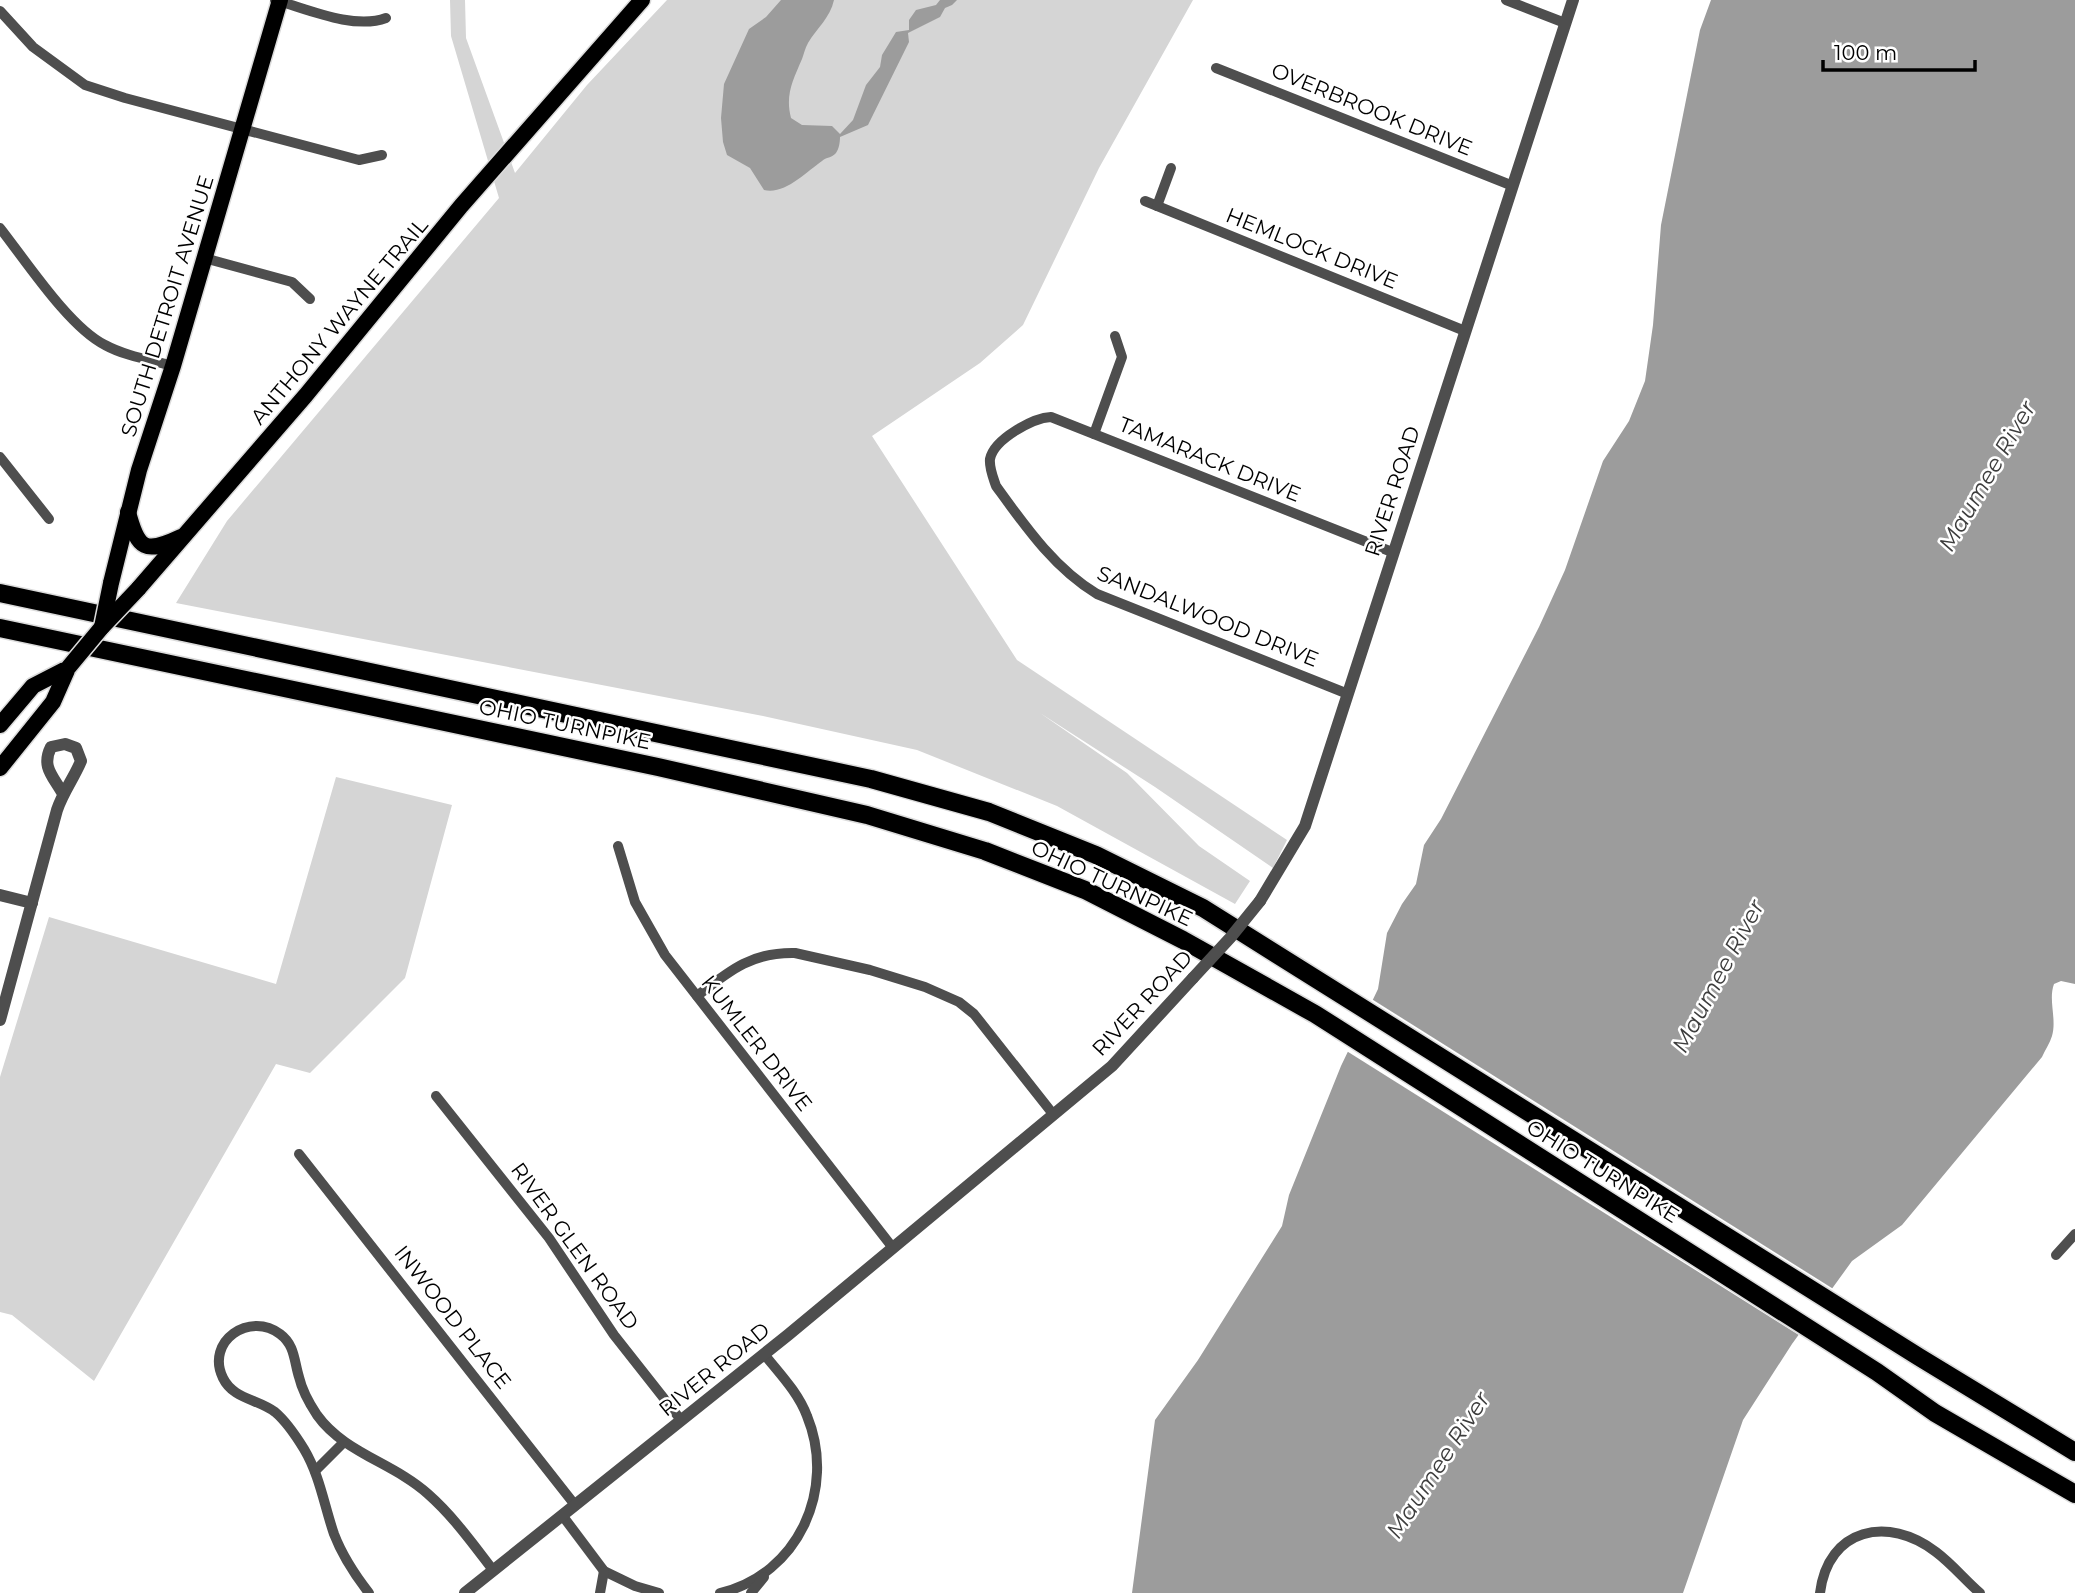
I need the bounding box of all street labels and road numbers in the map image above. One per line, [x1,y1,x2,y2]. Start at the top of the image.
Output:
street label: OVERBROOK DRIVE [1268,57,1476,161]
street label: SOUTH DETROIT AVENUE [115,172,219,440]
street label: HEMLOCK DRIVE [1222,202,1402,294]
street label: ANTHONY WAYNE TRAIL [245,212,433,429]
street label: TAMARACK DRIVE [1115,411,1305,507]
street label: RIVER ROAD [1359,423,1425,559]
street label: SANDALWOOD DRIVE [1094,560,1322,672]
street label: OHIO TURNPIKE [477,694,653,754]
street label: OHIO TURNPIKE [1027,835,1197,931]
street label: RIVER ROAD [1087,945,1197,1061]
street label: KUMLER DRIVE [696,970,818,1116]
street label: OHIO TURNPIKE [1522,1114,1684,1228]
street label: RIVER GLEN ROAD [506,1158,644,1334]
street label: INWOOD PLACE [389,1240,517,1394]
street label: RIVER ROAD [654,1317,774,1421]

